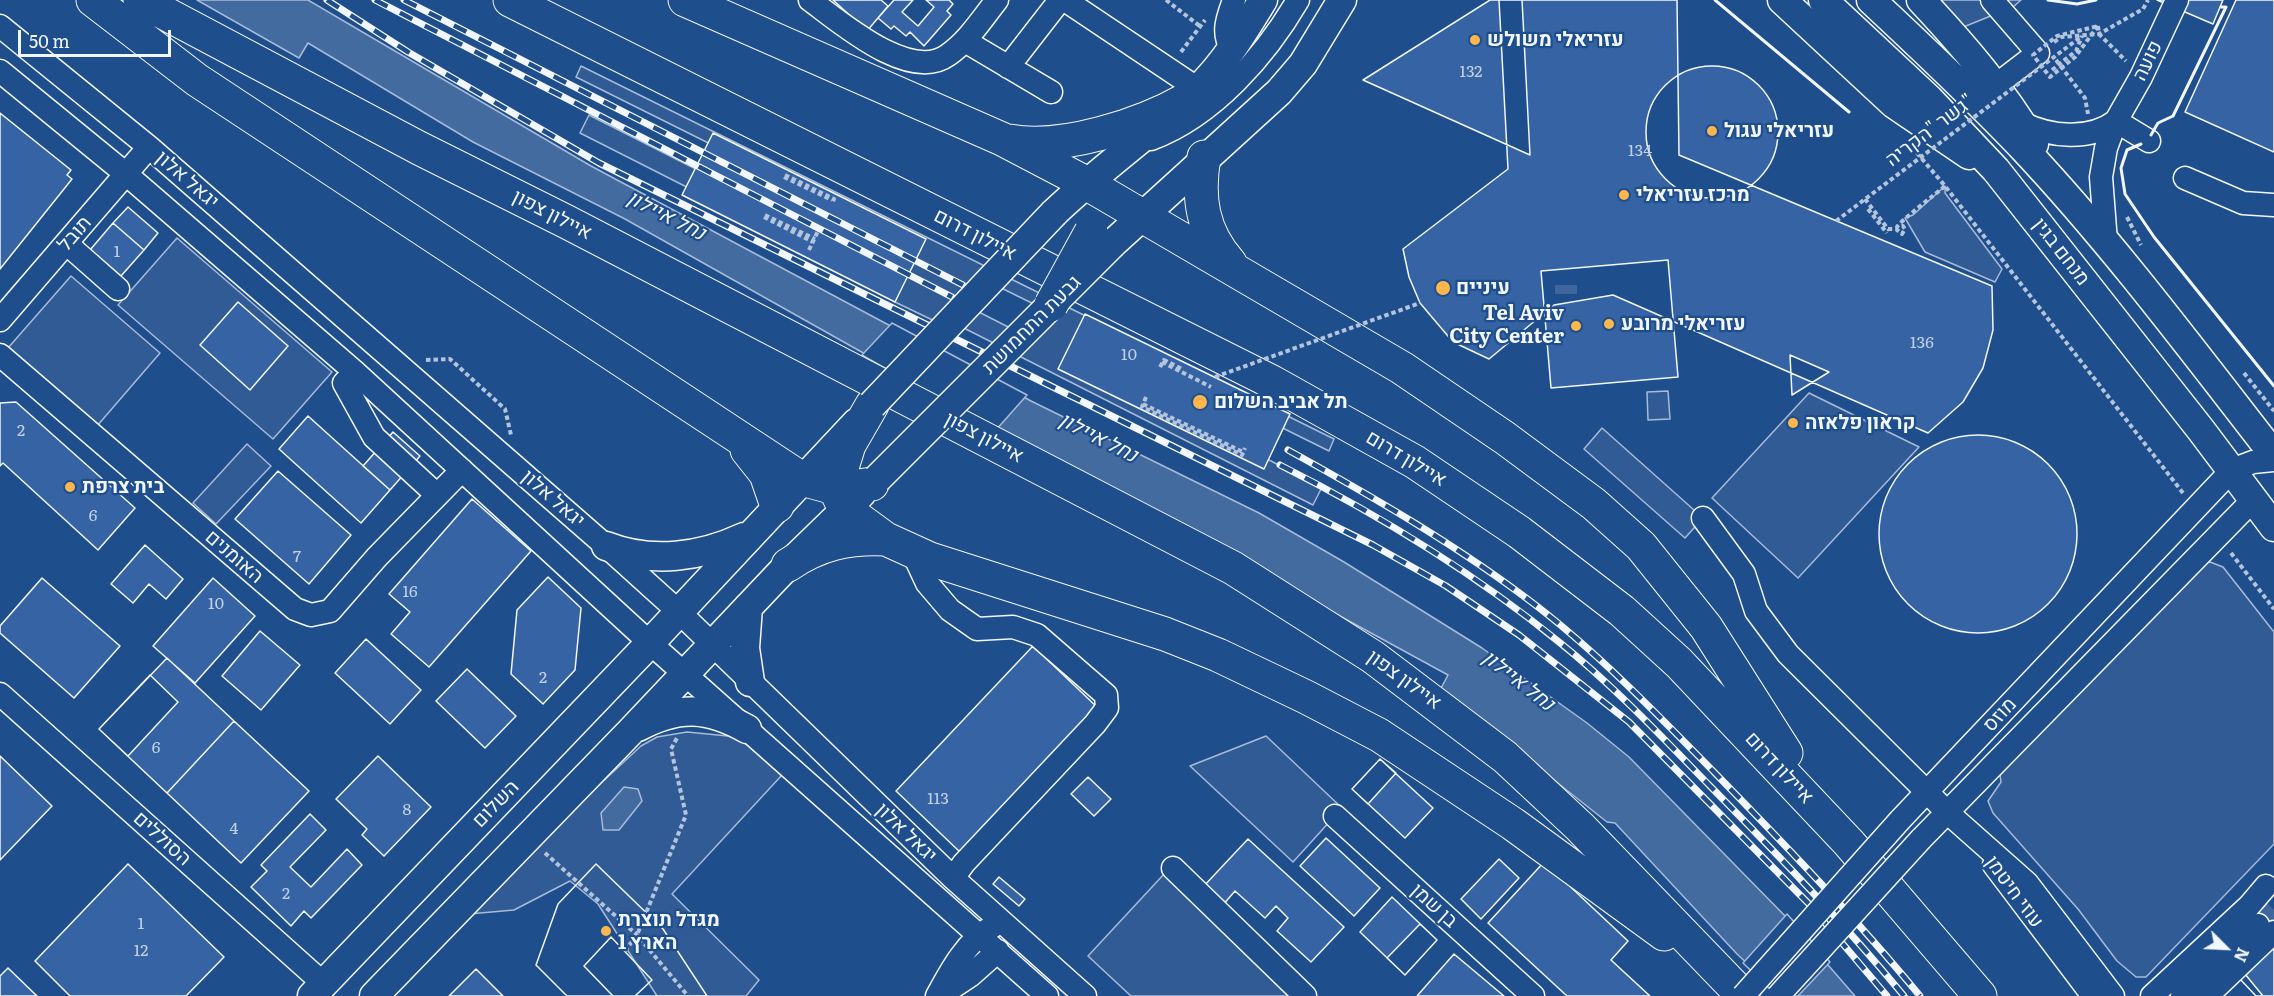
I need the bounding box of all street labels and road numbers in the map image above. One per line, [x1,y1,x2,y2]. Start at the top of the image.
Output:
street label: פועה [2128,37,2168,85]
street label: גשר "הקריה" [1881,90,1979,172]
street label: יגאל אלון [151,146,223,214]
street label: איילון צפון [508,185,596,245]
street label: איילון דרום [930,204,1020,266]
street label: תובל [53,211,97,257]
street label: מנחם בגין [2027,214,2095,290]
street label: גבעת התחמושת [978,271,1086,379]
street label: איילון צפון [940,407,1028,469]
street label: איילון דרום [1361,426,1451,492]
street label: יגאל אלון [517,465,589,533]
street label: האומנים [200,525,268,589]
street label: איילון צפון [1362,645,1446,715]
street label: מוזס [1978,693,2022,737]
street label: איילון דרום [1740,727,1818,809]
street label: השלום [468,775,524,833]
street label: יגאל אלון [870,798,942,868]
street label: הסוללים [128,807,196,871]
street label: עוזי חיטמן [1980,851,2048,933]
street label: בן שמן [1406,879,1462,933]

